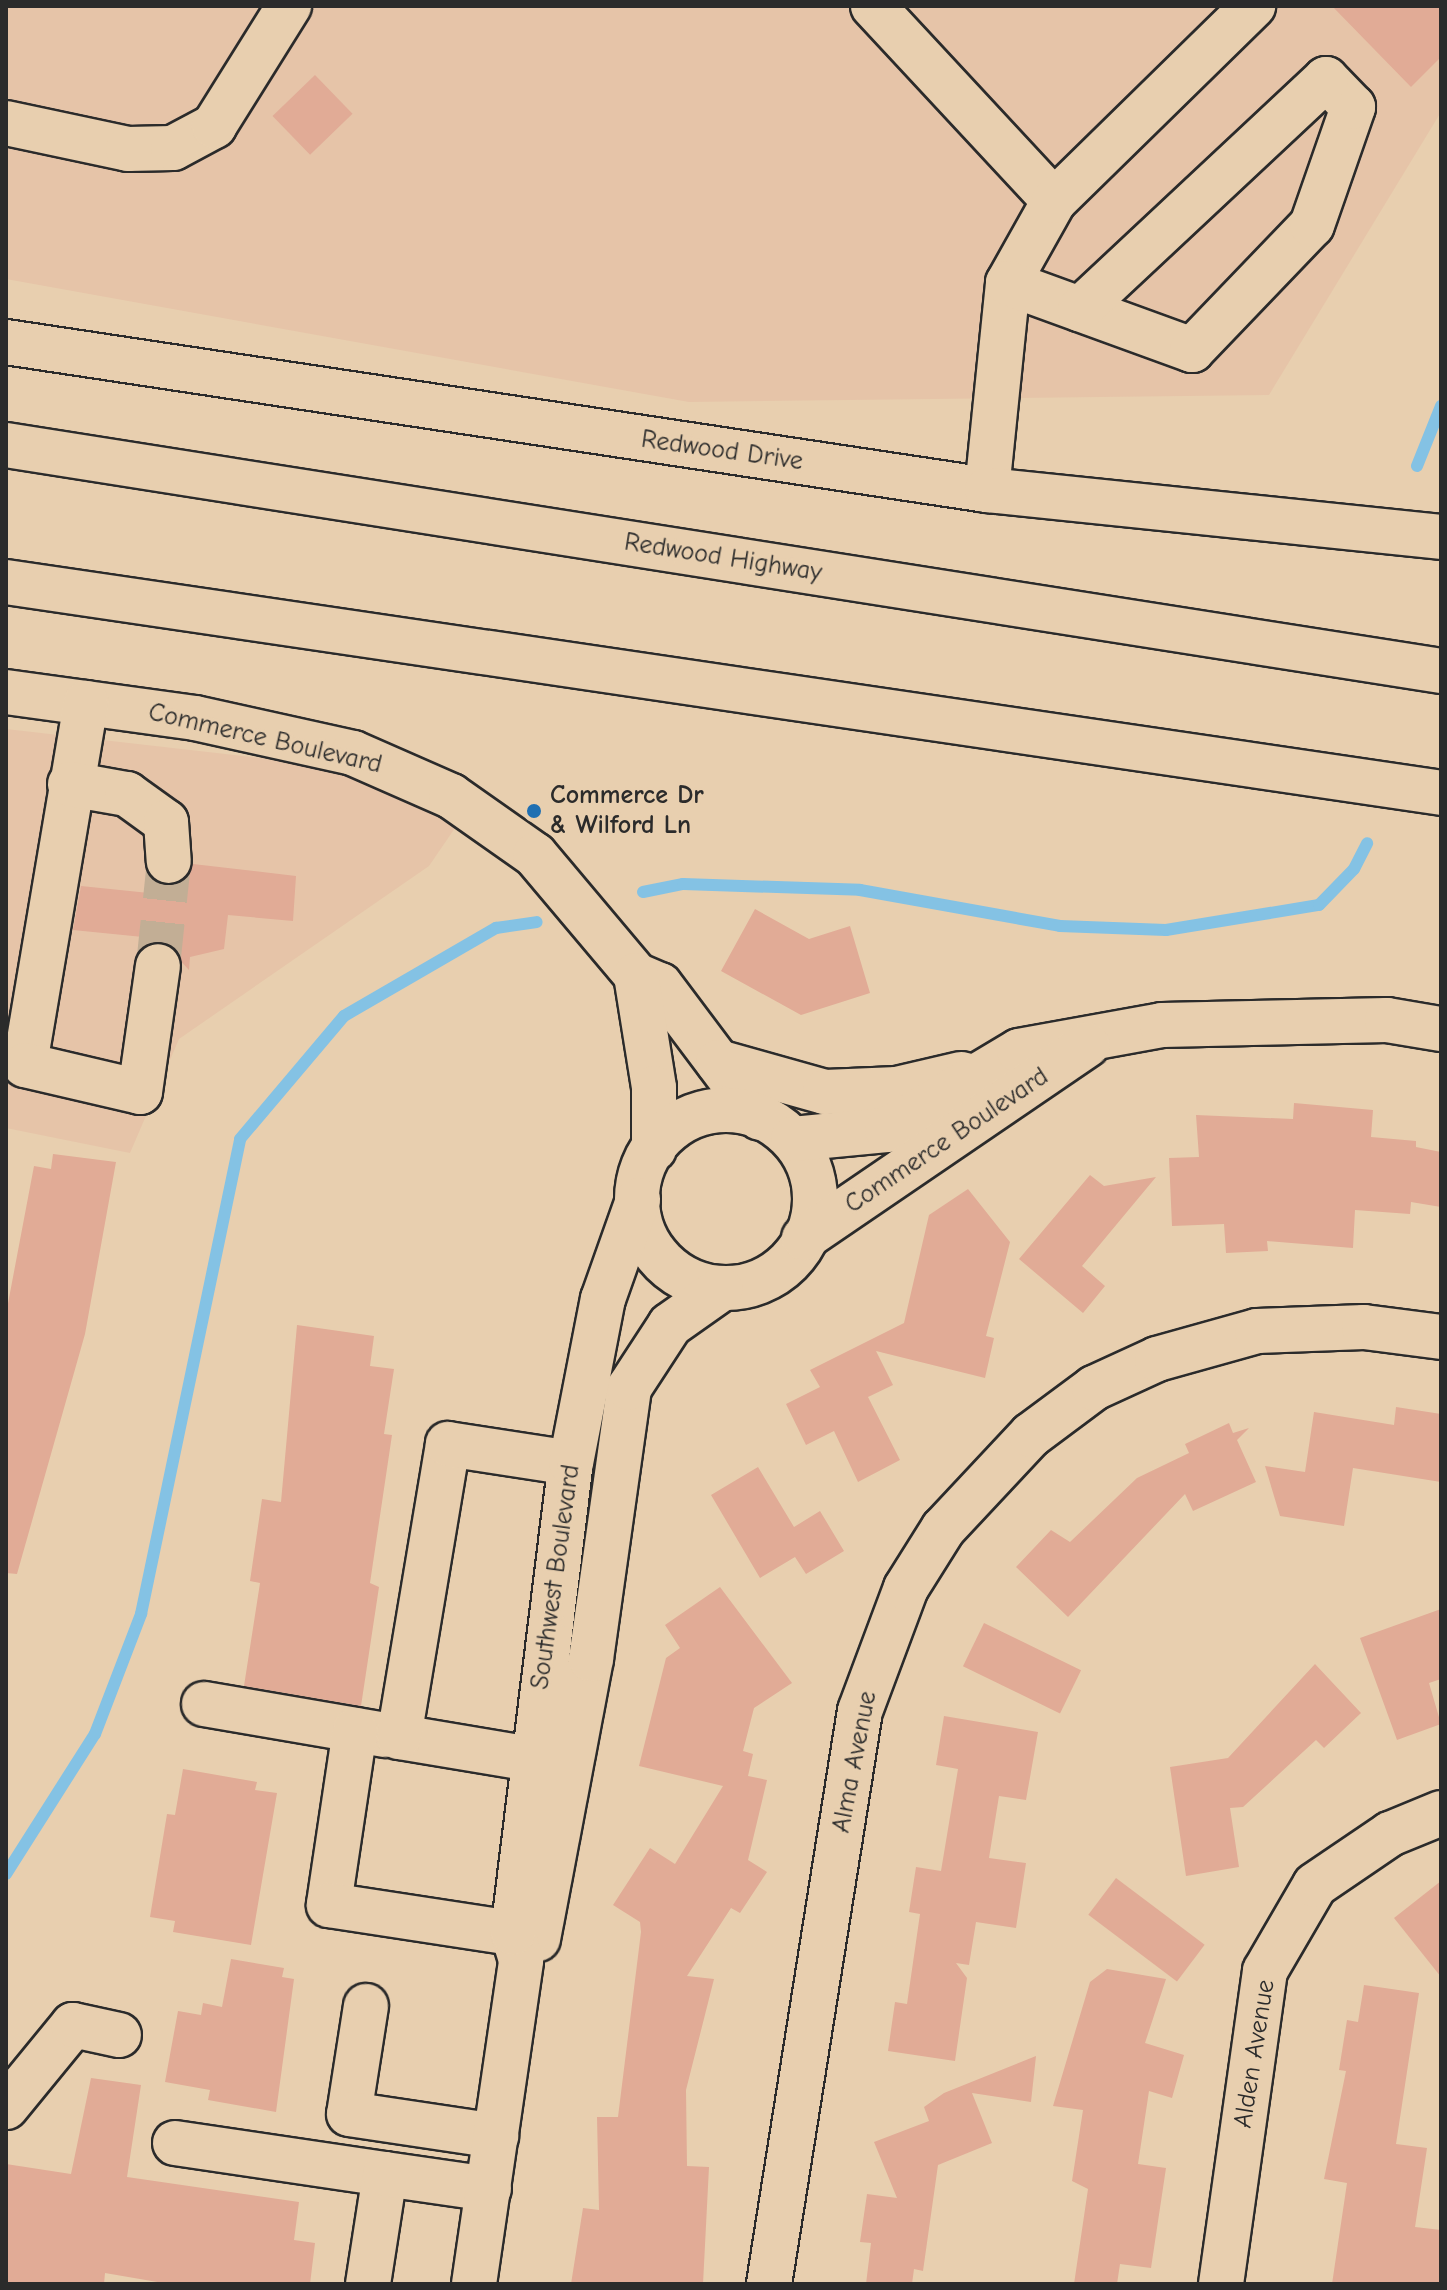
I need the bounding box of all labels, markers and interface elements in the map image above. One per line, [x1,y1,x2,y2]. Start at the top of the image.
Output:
street label: Redwood Drive [639,424,805,478]
street label: Redwood Highway [622,527,824,589]
street label: Commerce Boulevard [145,697,385,781]
place label: Commerce Dr & Wilford Ln [550,780,704,842]
marker: Commerce Dr & Wilford Ln [525,802,543,820]
street label: Commerce Boulevard [839,1061,1055,1221]
street label: Southwest Boulevard [525,1463,587,1691]
street label: Alma Avenue [826,1689,884,1835]
street label: Alden Avenue [1228,1978,1282,2130]

